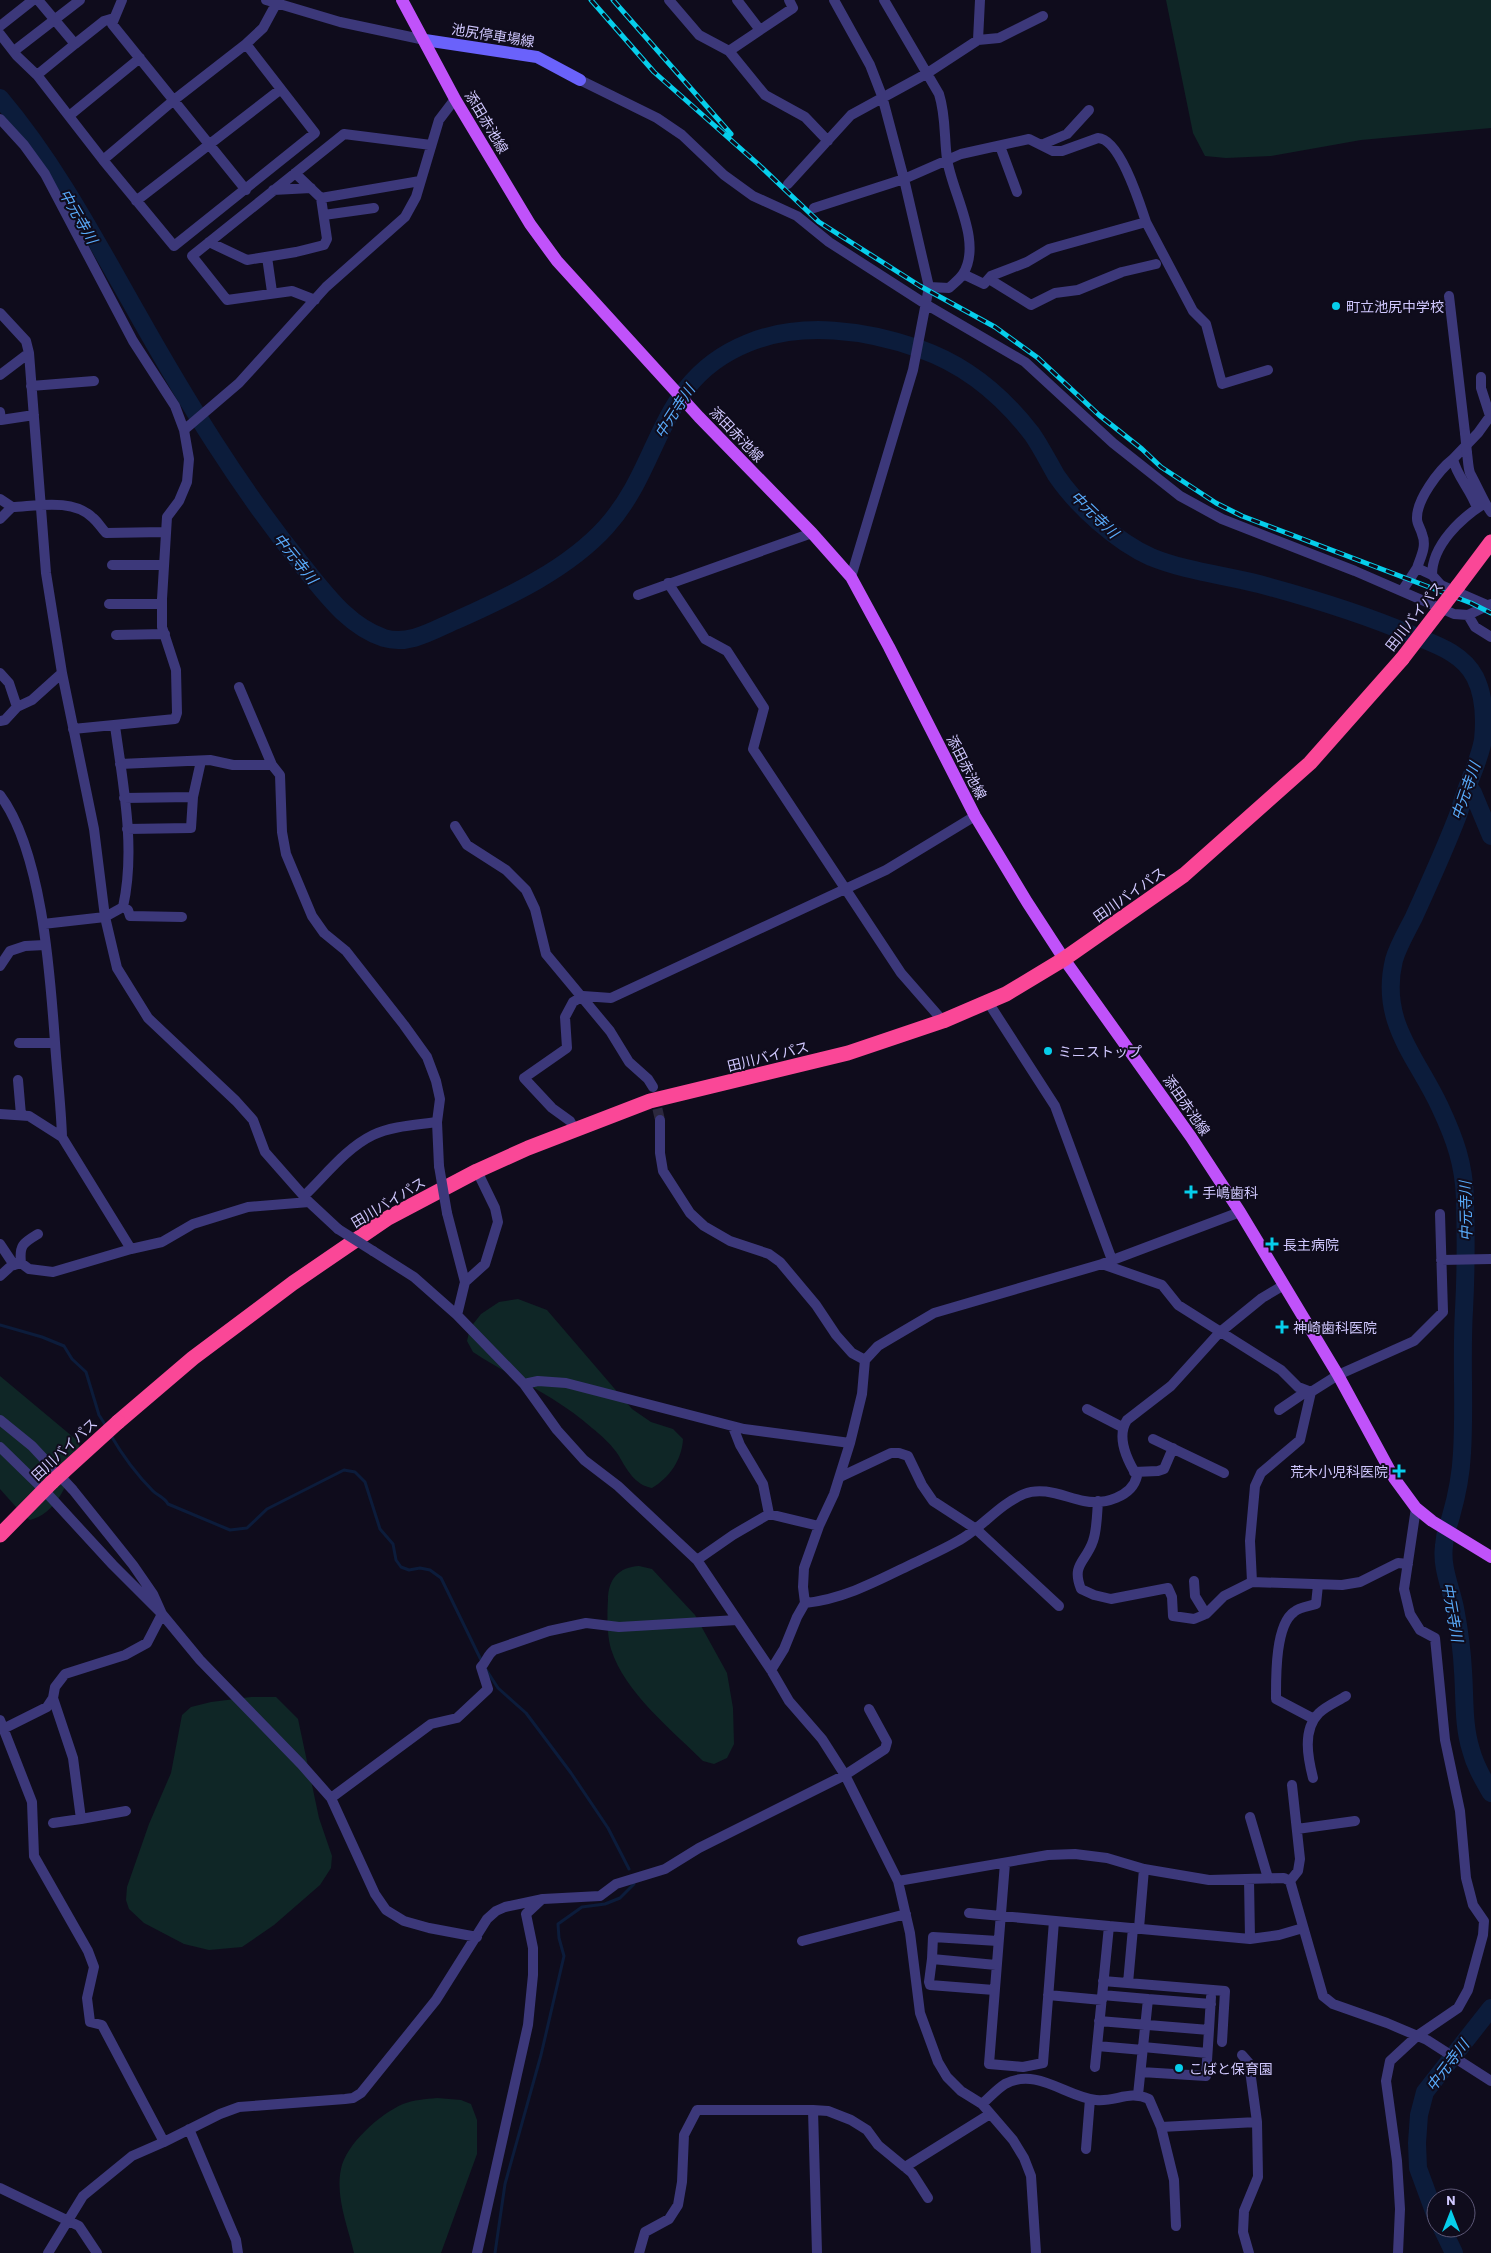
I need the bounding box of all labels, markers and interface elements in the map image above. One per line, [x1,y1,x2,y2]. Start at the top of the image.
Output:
street label: 池尻停車場線 [450,20,536,50]
street label: 添田赤池線 [462,88,512,156]
water label: 中元寺川 [56,186,103,248]
place label: 町立池尻中学校 [1346,298,1444,315]
marker: 町立池尻中学校 [1330,300,1342,312]
water label: 中元寺川 [650,379,699,441]
street label: 添田赤池線 [707,403,767,465]
water label: 中元寺川 [1067,487,1124,543]
water label: 中元寺川 [270,529,323,589]
street label: 田川バイパス [1382,578,1446,654]
street label: 添田赤池線 [944,732,990,802]
water label: 中元寺川 [1447,758,1484,822]
street label: 田川バイパス [1090,863,1168,925]
street label: 田川バイパス [725,1038,811,1074]
place label: ミニストップ [1058,1043,1142,1060]
marker: ミニストップ [1042,1045,1054,1057]
street label: 添田赤池線 [1160,1071,1214,1139]
street label: 田川バイパス [348,1173,428,1231]
water label: 中元寺川 [1455,1179,1475,1241]
place label: 手嶋歯科 [1202,1184,1258,1201]
marker: 手嶋歯科 [1184,1185,1198,1199]
place label: 長主病院 [1283,1236,1339,1253]
marker: 長主病院 [1265,1237,1279,1251]
place label: 神崎歯科医院 [1293,1319,1377,1336]
marker: 神崎歯科医院 [1275,1320,1289,1334]
street label: 田川バイパス [28,1414,100,1484]
place label: 荒木小児科医院 [1290,1463,1388,1480]
marker: 荒木小児科医院 [1392,1464,1406,1478]
water label: 中元寺川 [1439,1581,1467,1645]
water label: 中元寺川 [1422,2034,1473,2094]
place label: こばと保育園 [1189,2060,1273,2077]
marker: こばと保育園 [1173,2062,1185,2074]
north arrow [1426,2188,1476,2238]
text: N [1446,2191,1456,2208]

